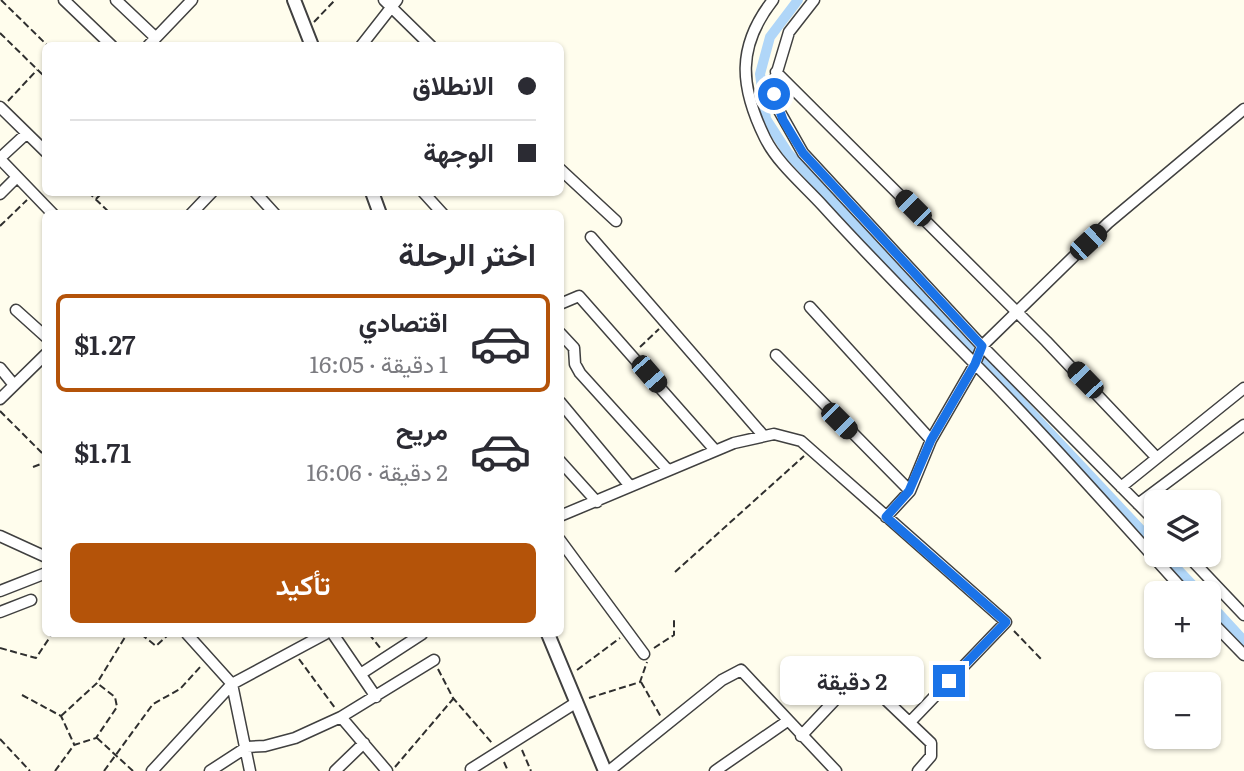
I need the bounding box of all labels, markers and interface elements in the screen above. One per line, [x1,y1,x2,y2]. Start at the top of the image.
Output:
text: الانطلاق [412,64,494,103]
route start [758,78,790,110]
text: الوجهة [423,131,494,170]
car [891,186,936,230]
car [1066,220,1111,264]
text: اختر الرحلة [398,228,536,276]
text: اقتصادي [359,301,448,340]
icon: car [469,312,532,375]
text: $1.27 [74,324,136,363]
text: 1 دقيقة · 16:05 [310,346,448,380]
car [628,351,671,397]
car [1063,358,1108,402]
car [817,399,862,443]
text: مريح [396,409,448,448]
icon: car [469,420,532,483]
text: $1.71 [74,432,131,471]
text: 2 دقيقة · 16:06 [307,454,448,488]
map controls [1144,490,1221,749]
button: layers [1144,490,1221,567]
button: تأكيد [70,543,536,623]
button: + [1144,581,1221,658]
callout: 2 دقيقة [781,656,925,706]
text: 2 دقيقة [817,663,887,697]
route end [933,665,965,697]
button: − [1144,672,1221,749]

